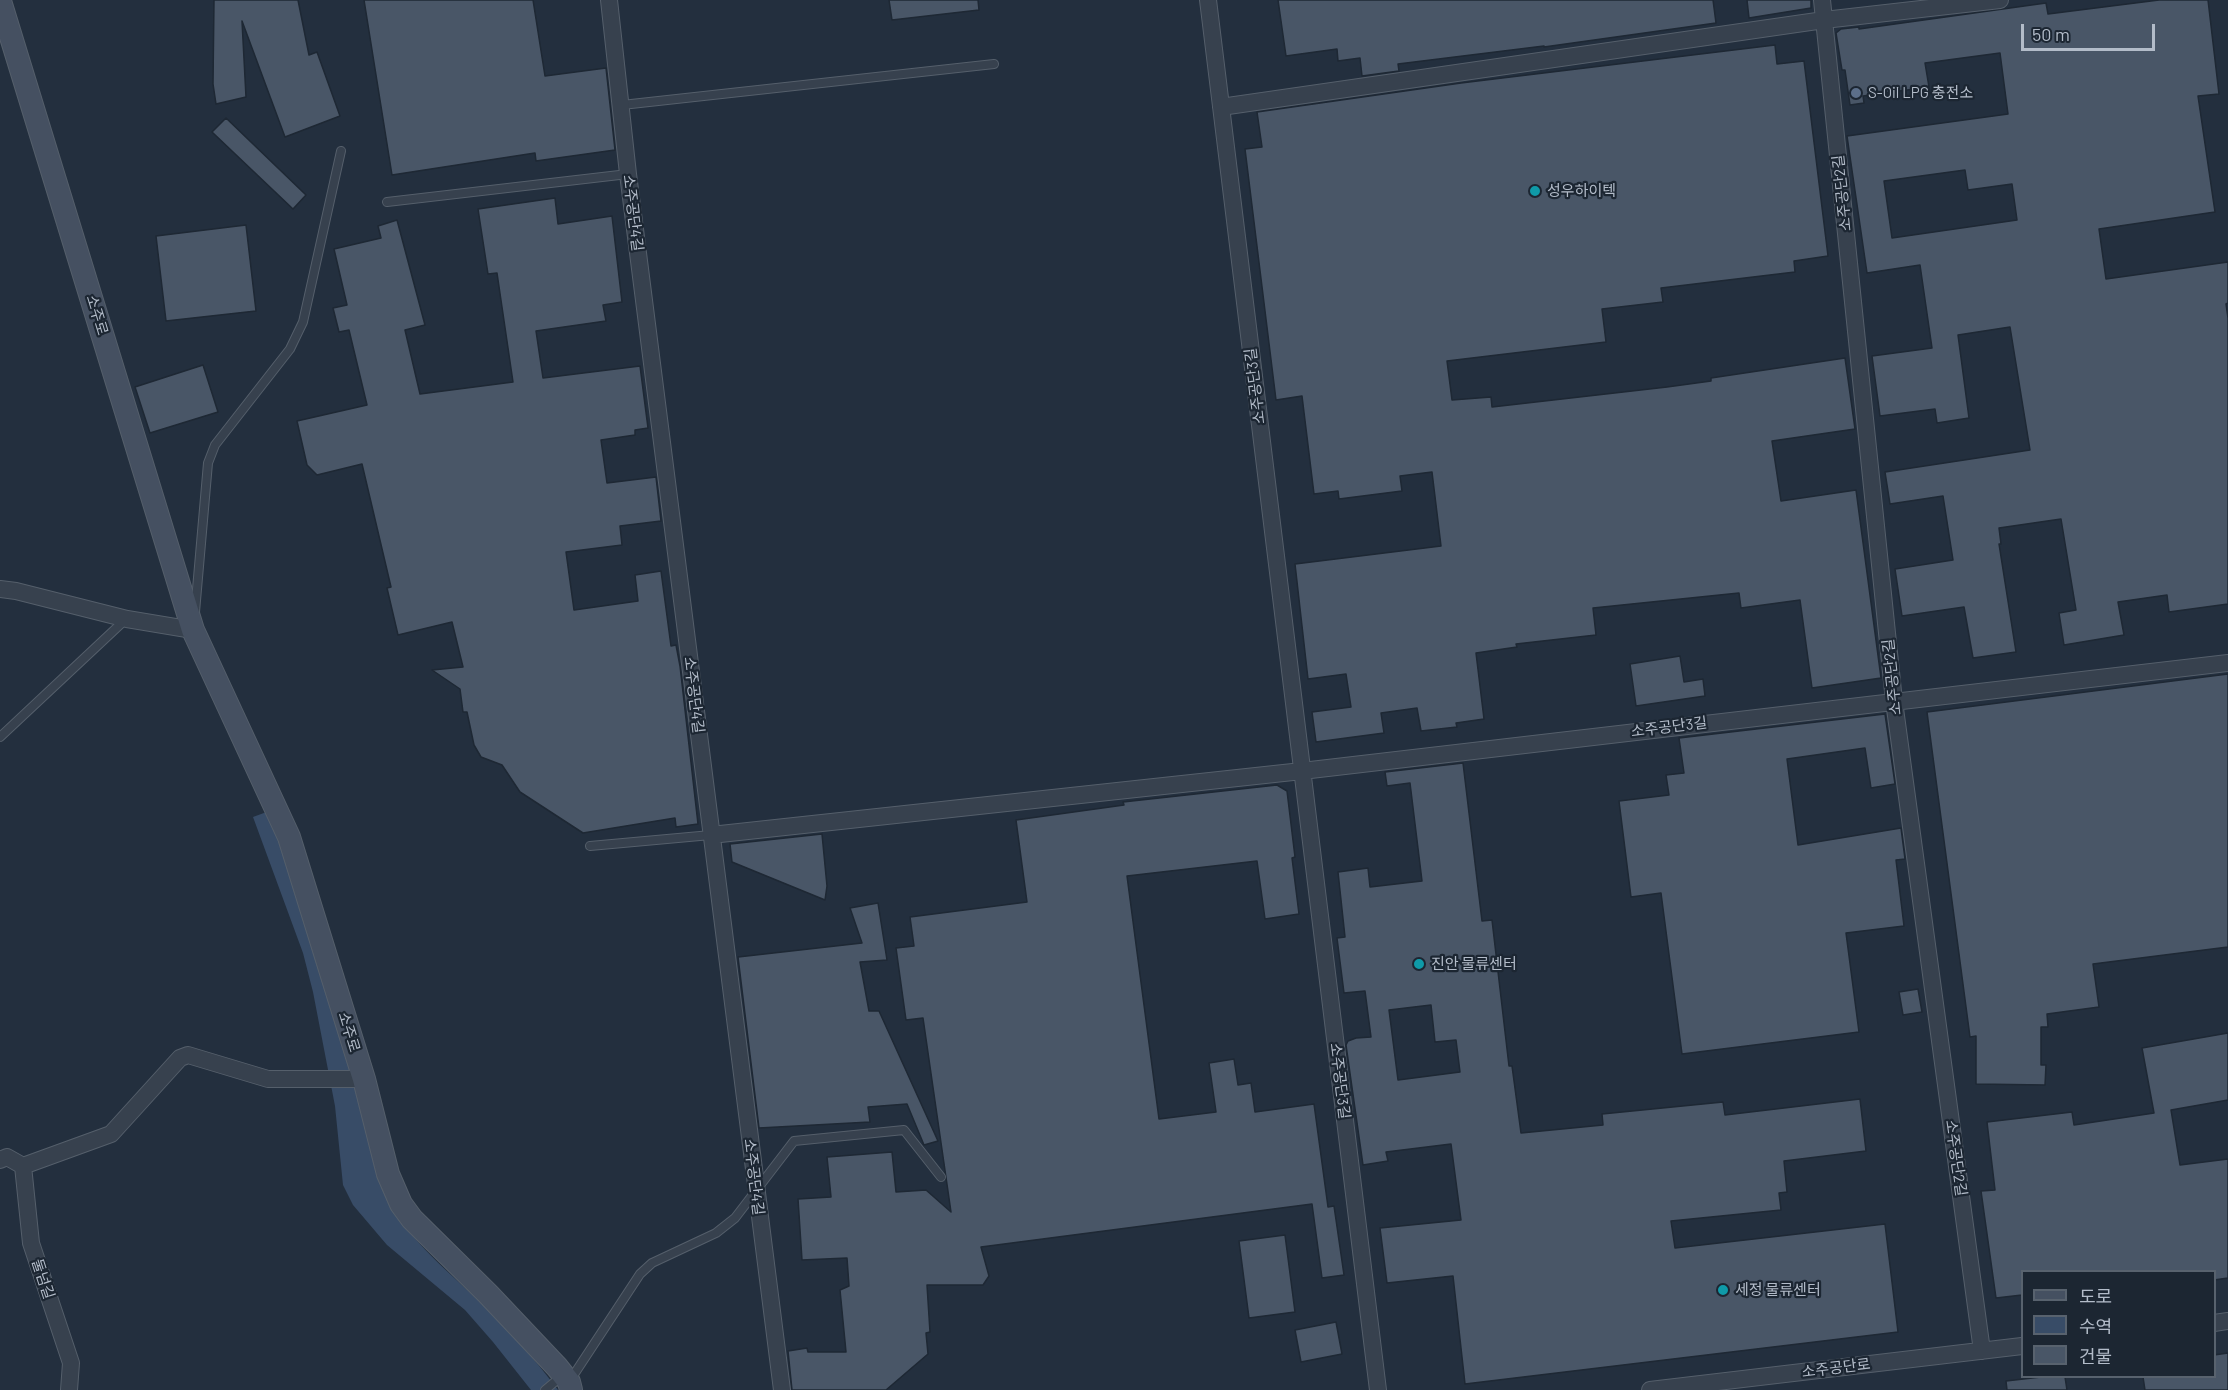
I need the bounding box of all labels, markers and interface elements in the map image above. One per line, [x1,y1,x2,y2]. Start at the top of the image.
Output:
scale bar [2024,12,2158,50]
text: 50 m [2032,23,2070,45]
place label: S-Oil LPG 충전소 [1868,84,1973,102]
marker: S-Oil LPG 충전소 [1849,86,1863,100]
street label: 소주공단2길 [1829,154,1855,232]
street label: 소주공단4길 [619,174,647,252]
place label: 성우하이텍 [1547,182,1616,200]
marker: 성우하이텍 [1528,184,1542,198]
street label: 소주로 [82,293,112,337]
street label: 소주공단3길 [1241,347,1269,425]
street label: 소주공단2길 [1879,638,1905,716]
street label: 소주공단4길 [680,656,708,734]
street label: 소주공단3길 [1630,713,1708,741]
place label: 진안 물류센터 [1431,955,1517,973]
marker: 진안 물류센터 [1412,957,1426,971]
street label: 소주로 [334,1010,364,1054]
street label: 소주공단3길 [1326,1042,1354,1120]
street label: 소주공단2길 [1942,1119,1970,1197]
street label: 소주공단4길 [740,1138,768,1216]
street label: 둘넘길 [28,1257,58,1301]
legend [2021,1270,2216,1378]
place label: 세정 물류센터 [1735,1281,1821,1299]
marker: 세정 물류센터 [1716,1283,1730,1297]
text: 도로 [2079,1285,2112,1307]
text: 수역 [2079,1315,2112,1337]
text: 건물 [2079,1345,2112,1367]
street label: 소주공단로 [1801,1355,1871,1381]

